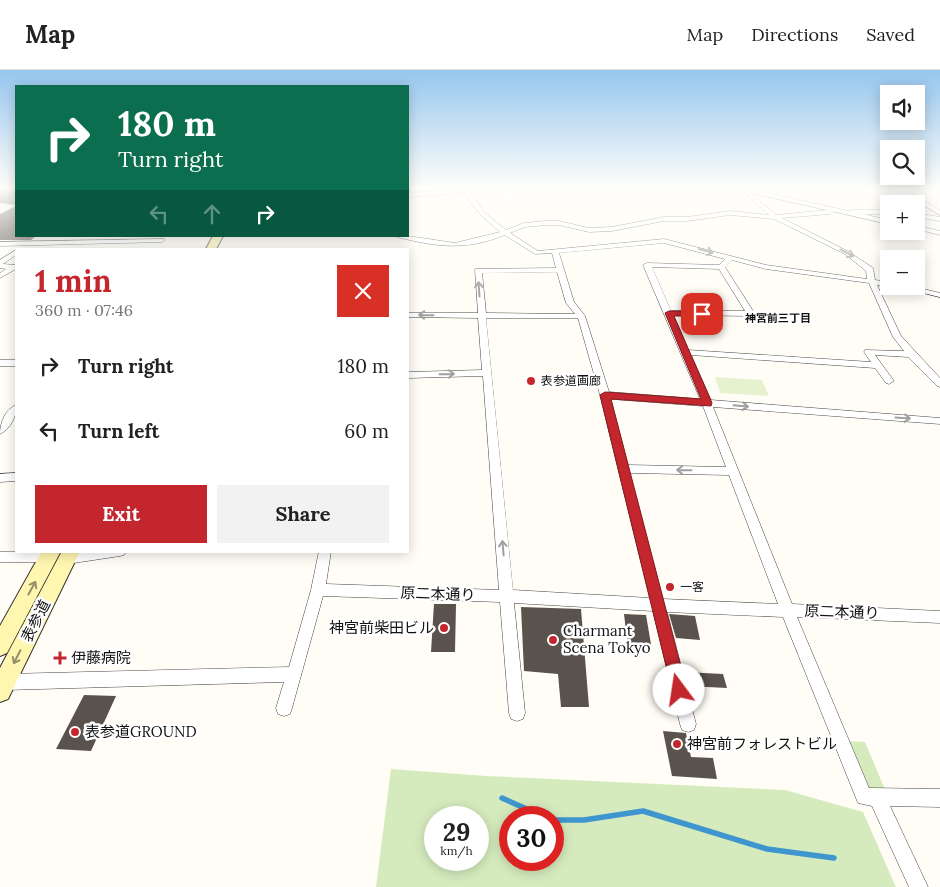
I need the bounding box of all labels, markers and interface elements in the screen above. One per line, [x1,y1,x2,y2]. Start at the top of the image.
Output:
text: Map [25,19,75,50]
text: Map [687,23,723,46]
text: Directions [751,23,838,46]
text: Saved [866,23,915,46]
map controls [880,85,925,295]
button: sound [880,85,925,130]
text: 180 m [118,101,216,146]
icon: right [35,105,100,170]
button: search [880,140,925,185]
text: Turn right [118,145,223,173]
button: + [880,195,925,240]
icon: left [145,200,173,228]
icon: ahead [198,200,226,228]
icon: right [251,200,279,228]
one-way arrow [698,247,714,257]
one-way arrow [839,249,854,259]
button: − [880,250,925,295]
text: 1 min [35,262,112,300]
button: close [337,265,389,317]
one-way arrow [474,282,483,298]
pin [681,293,723,335]
text: 360 m · 07:46 [35,300,133,320]
icon: arrive [688,300,716,328]
one-way arrow [419,310,435,320]
district label: 神宮前三丁目 [745,311,811,325]
icon: right [35,352,63,380]
text: Turn right [78,354,174,378]
text: 180 m [338,354,389,378]
one-way arrow [438,369,454,378]
place label: 表参道画廊 [540,373,601,388]
marker: 表参道画廊 [525,375,537,387]
one-way arrow [733,401,749,411]
one-way arrow [895,413,911,423]
icon: left [35,417,63,445]
text: Turn left [78,419,159,443]
text: 60 m [344,419,389,443]
one-way arrow [676,465,692,475]
button: Exit [35,485,207,543]
button: Share [217,485,389,543]
one-way arrow [498,540,508,556]
place label: 一客 [680,579,704,594]
one-way arrow [28,581,37,596]
marker: 一客 [664,581,676,593]
street label: 原二本通り [400,583,476,604]
street label: 表参道 [17,596,54,645]
street label: 原二本通り [804,601,880,622]
place label: 神宮前柴田ビル [329,618,434,637]
place label: Charmant Scena Tokyo [563,621,651,657]
marker: 神宮前柴田ビル [438,622,450,634]
marker: Charmant Scena Tokyo [547,634,559,646]
place label: 伊藤病院 [71,648,131,667]
one-way arrow [12,649,21,664]
marker: 伊藤病院 [53,651,67,665]
position arrow [652,663,704,715]
place label: 表参道GROUND [85,722,197,741]
marker: 表参道GROUND [69,726,81,738]
place label: 神宮前フォレストビル [687,734,837,753]
marker: 神宮前フォレストビル [671,738,683,750]
speed limit sign: 30 [499,806,564,871]
text: 29 [443,816,470,848]
text: km/h [440,843,473,858]

